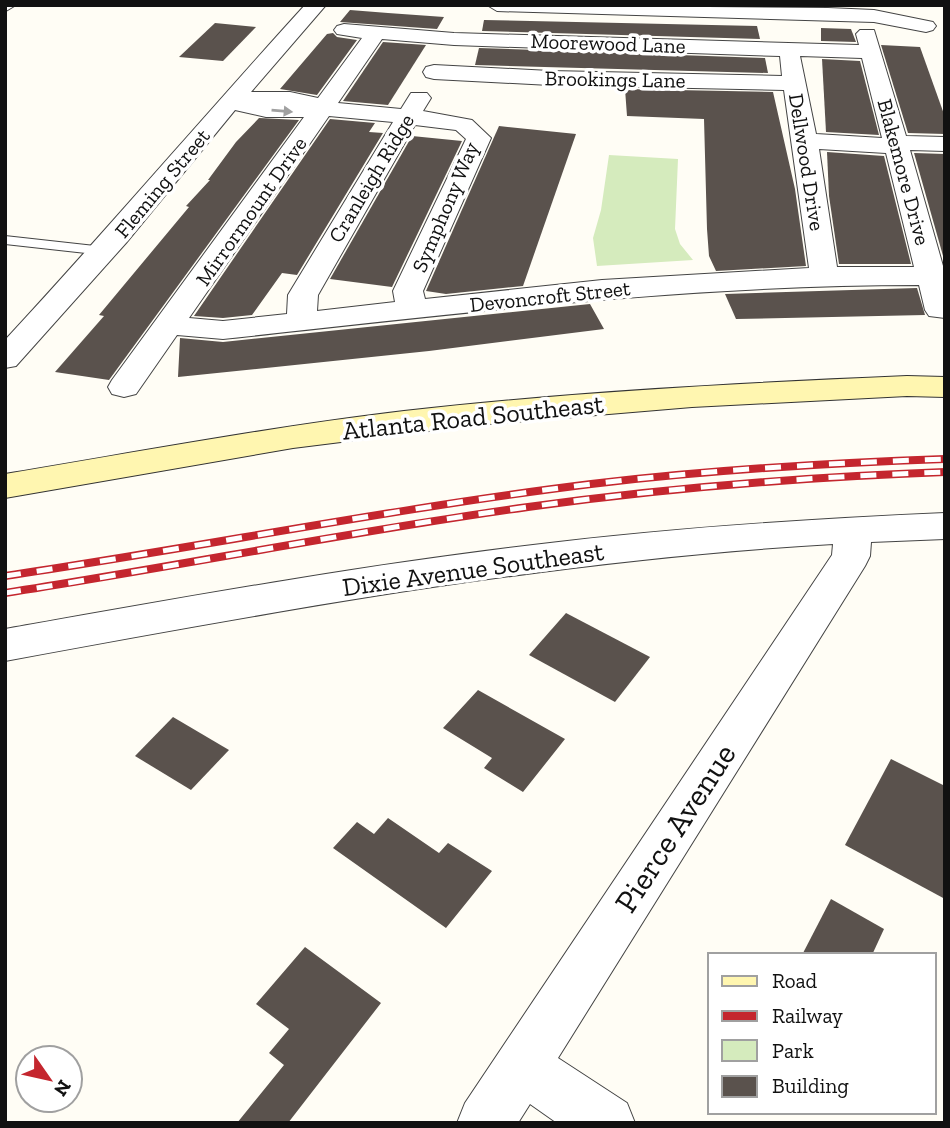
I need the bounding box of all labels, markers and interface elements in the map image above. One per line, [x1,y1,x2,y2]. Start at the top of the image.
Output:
street label: Moorewood Lane [530,28,686,58]
street label: Brookings Lane [544,65,686,93]
street label: Dellwood Drive [784,92,830,233]
street label: Blakemore Drive [872,96,936,248]
one-way arrow [271,106,293,117]
street label: Cranleigh Ridge [323,109,419,247]
street label: Fleming Street [109,123,215,243]
street label: Mirrormount Drive [190,132,312,290]
street label: Symphony Way [406,138,484,276]
street label: Devoncroft Street [468,275,632,317]
street label: Atlanta Road Southeast [341,387,605,447]
street label: Dixie Avenue Southeast [340,535,606,603]
street label: Pierce Avenue [606,737,744,919]
legend [708,953,936,1114]
text: Road [772,968,818,993]
text: Railway [772,1003,843,1028]
text: Park [772,1038,814,1063]
north arrow [14,1044,84,1114]
text: Building [772,1073,849,1098]
text: N [49,1076,76,1101]

